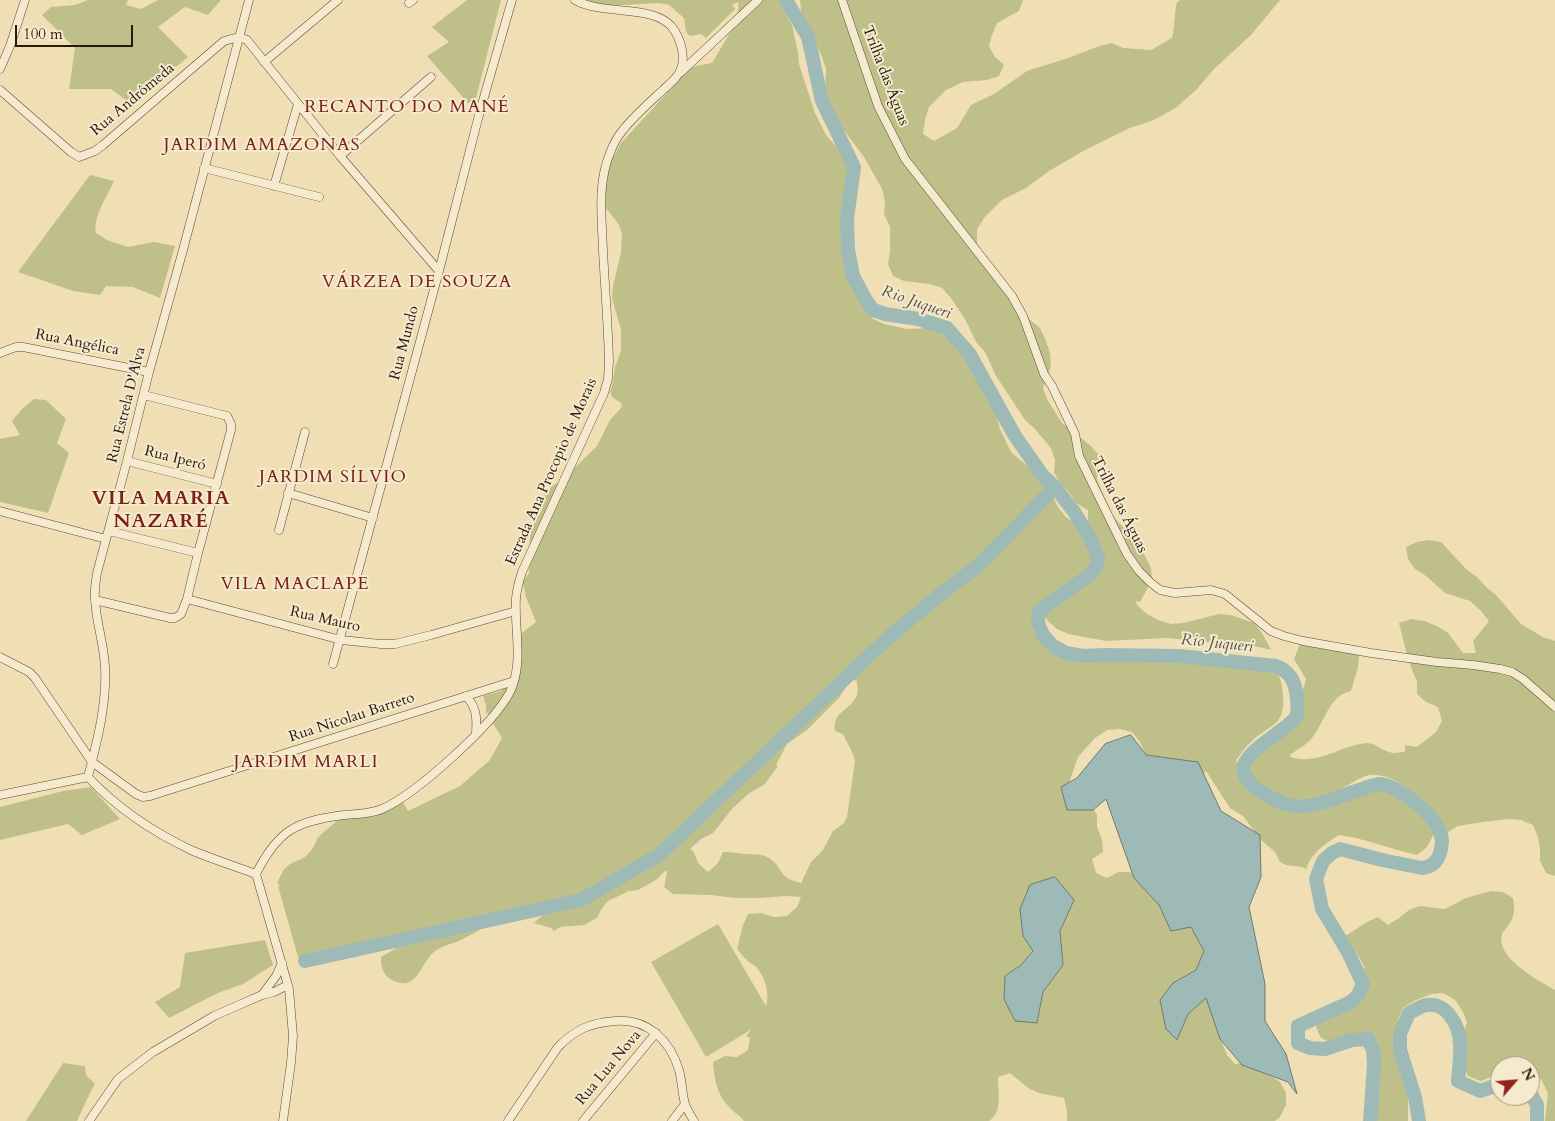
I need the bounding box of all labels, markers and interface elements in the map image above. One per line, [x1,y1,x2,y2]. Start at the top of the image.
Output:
scale bar [18,15,135,47]
street label: Trilha das Águas [858,23,912,129]
text: 100 m [23,24,63,44]
street label: Rua Andrômeda [87,60,179,140]
district label: RECANTO DO MANÉ [302,97,512,119]
district label: JARDIM AMAZONAS [162,135,362,157]
district label: VÁRZEA DE SOUZA [320,272,514,294]
water label: Rio Juqueri [879,282,953,324]
street label: Rua Mundo [386,304,424,382]
street label: Rua Angélica [34,326,120,360]
street label: Rua Estrela D'Alva [104,345,150,465]
street label: Estrada Ana Procopio de Morais [502,376,602,568]
street label: Rua Iperó [142,443,208,475]
street label: Trilha das Águas [1087,454,1151,556]
district label: JARDIM SÍLVIO [257,467,409,489]
district label: VILA MARIA NAZARÉ [90,487,232,534]
district label: VILA MACLAPE [219,574,371,596]
street label: Rua Mauro [288,603,362,637]
water label: Rio Juqueri [1180,631,1254,657]
street label: Rua Nicolau Barreto [287,689,417,747]
district label: JARDIM MARLI [232,752,380,774]
street label: Rua Lua Nova [573,1027,645,1109]
north arrow [1490,1056,1540,1106]
text: N [1517,1065,1539,1084]

